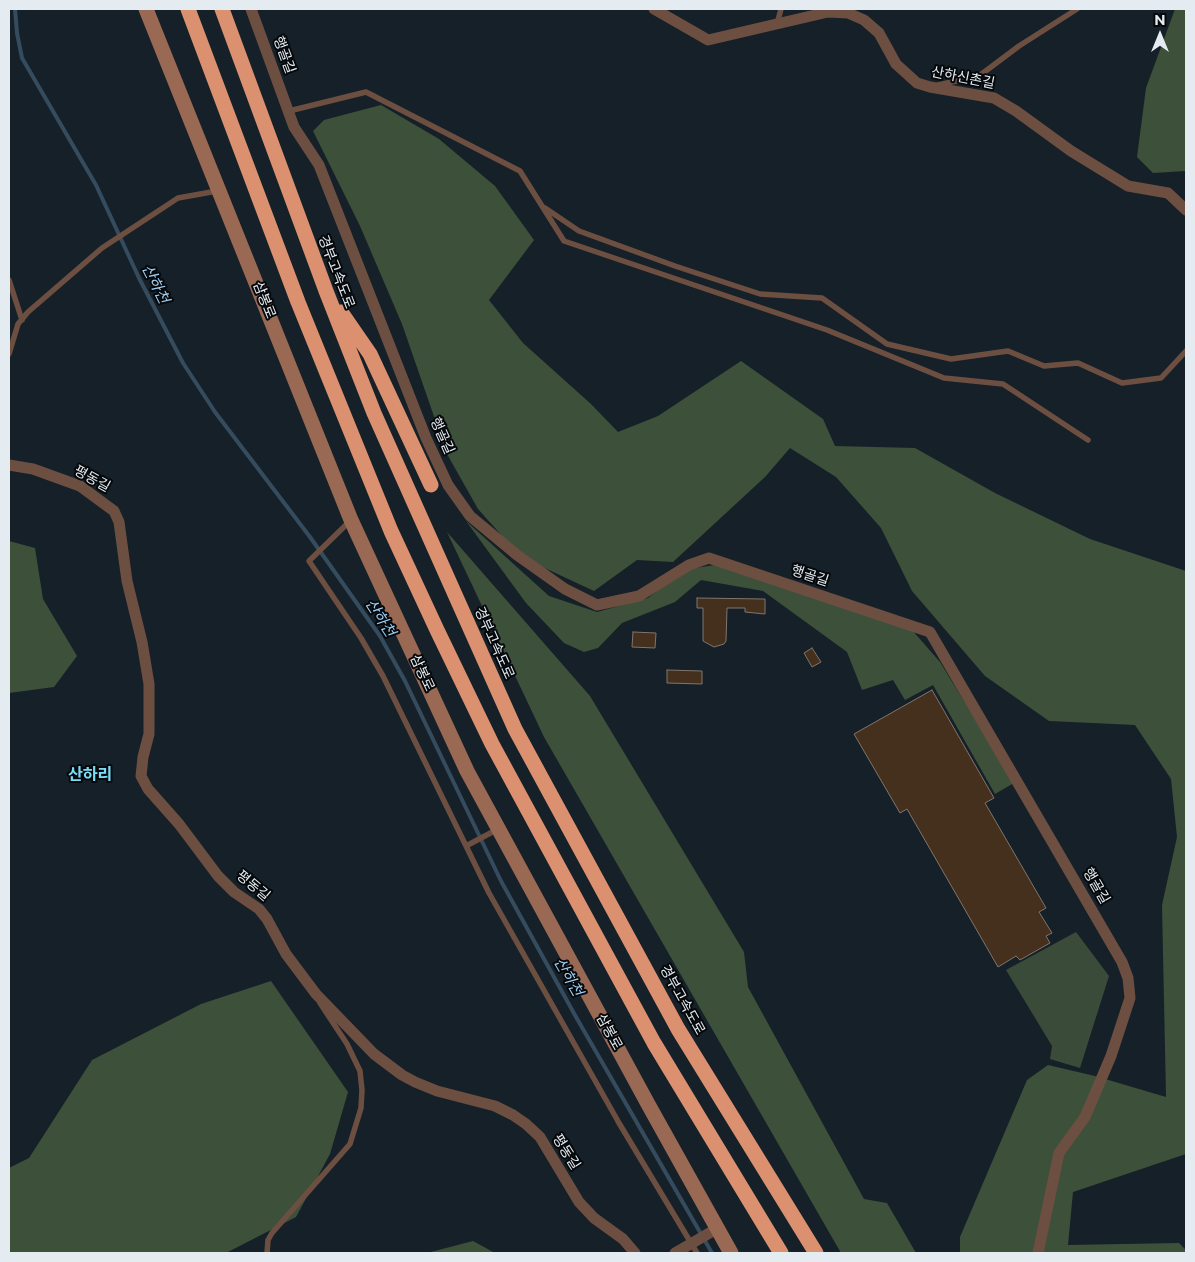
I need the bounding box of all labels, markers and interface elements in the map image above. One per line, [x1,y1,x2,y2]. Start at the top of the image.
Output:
north arrow [1135,10,1185,60]
text: N [1154,11,1166,29]
street label: 행골길 [269,34,299,76]
street label: 산하신촌길 [930,64,996,92]
street label: 경부고속도로 [314,233,358,311]
water label: 산하천 [138,261,172,307]
street label: 삼봉로 [249,279,279,321]
street label: 행골길 [426,415,458,457]
street label: 평동길 [71,462,113,496]
street label: 행골길 [789,562,831,590]
water label: 산하천 [361,596,399,640]
street label: 경부고속도로 [471,604,517,682]
street label: 삼봉로 [406,652,438,694]
district label: 산하리 [68,765,112,785]
street label: 행골길 [1079,865,1113,907]
street label: 평동길 [233,867,273,905]
water label: 산하천 [550,955,586,999]
street label: 경부고속도로 [656,962,708,1038]
street label: 삼봉로 [592,1011,626,1053]
street label: 평동길 [549,1131,583,1173]

